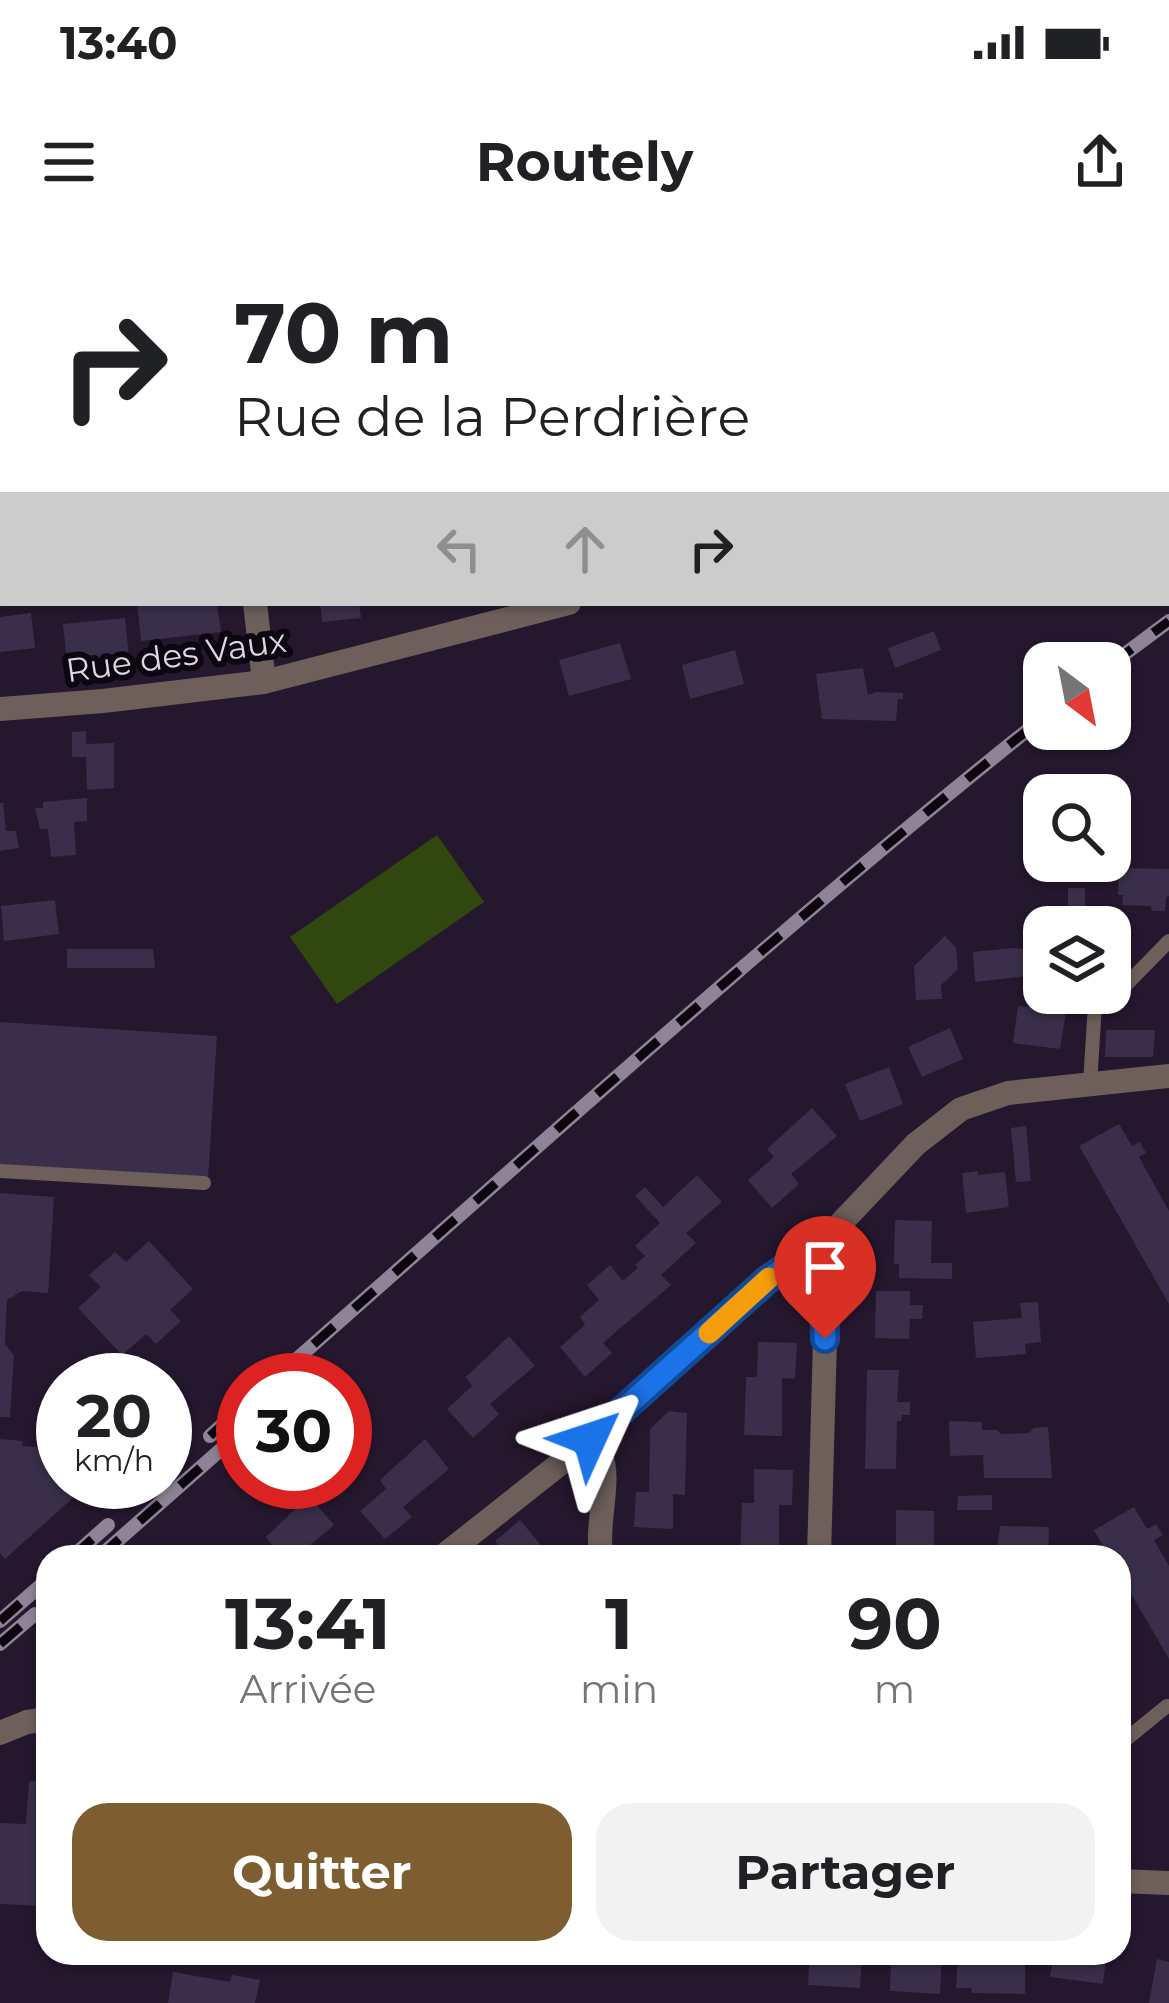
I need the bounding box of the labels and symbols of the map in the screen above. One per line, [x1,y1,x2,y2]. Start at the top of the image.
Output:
street label: Rue des Vaux [63,620,289,690]
north arrow [1023,642,1131,750]
pin [774,1216,876,1339]
speed limit sign: 30 [216,1353,372,1509]
position arrow [527,1376,653,1502]

